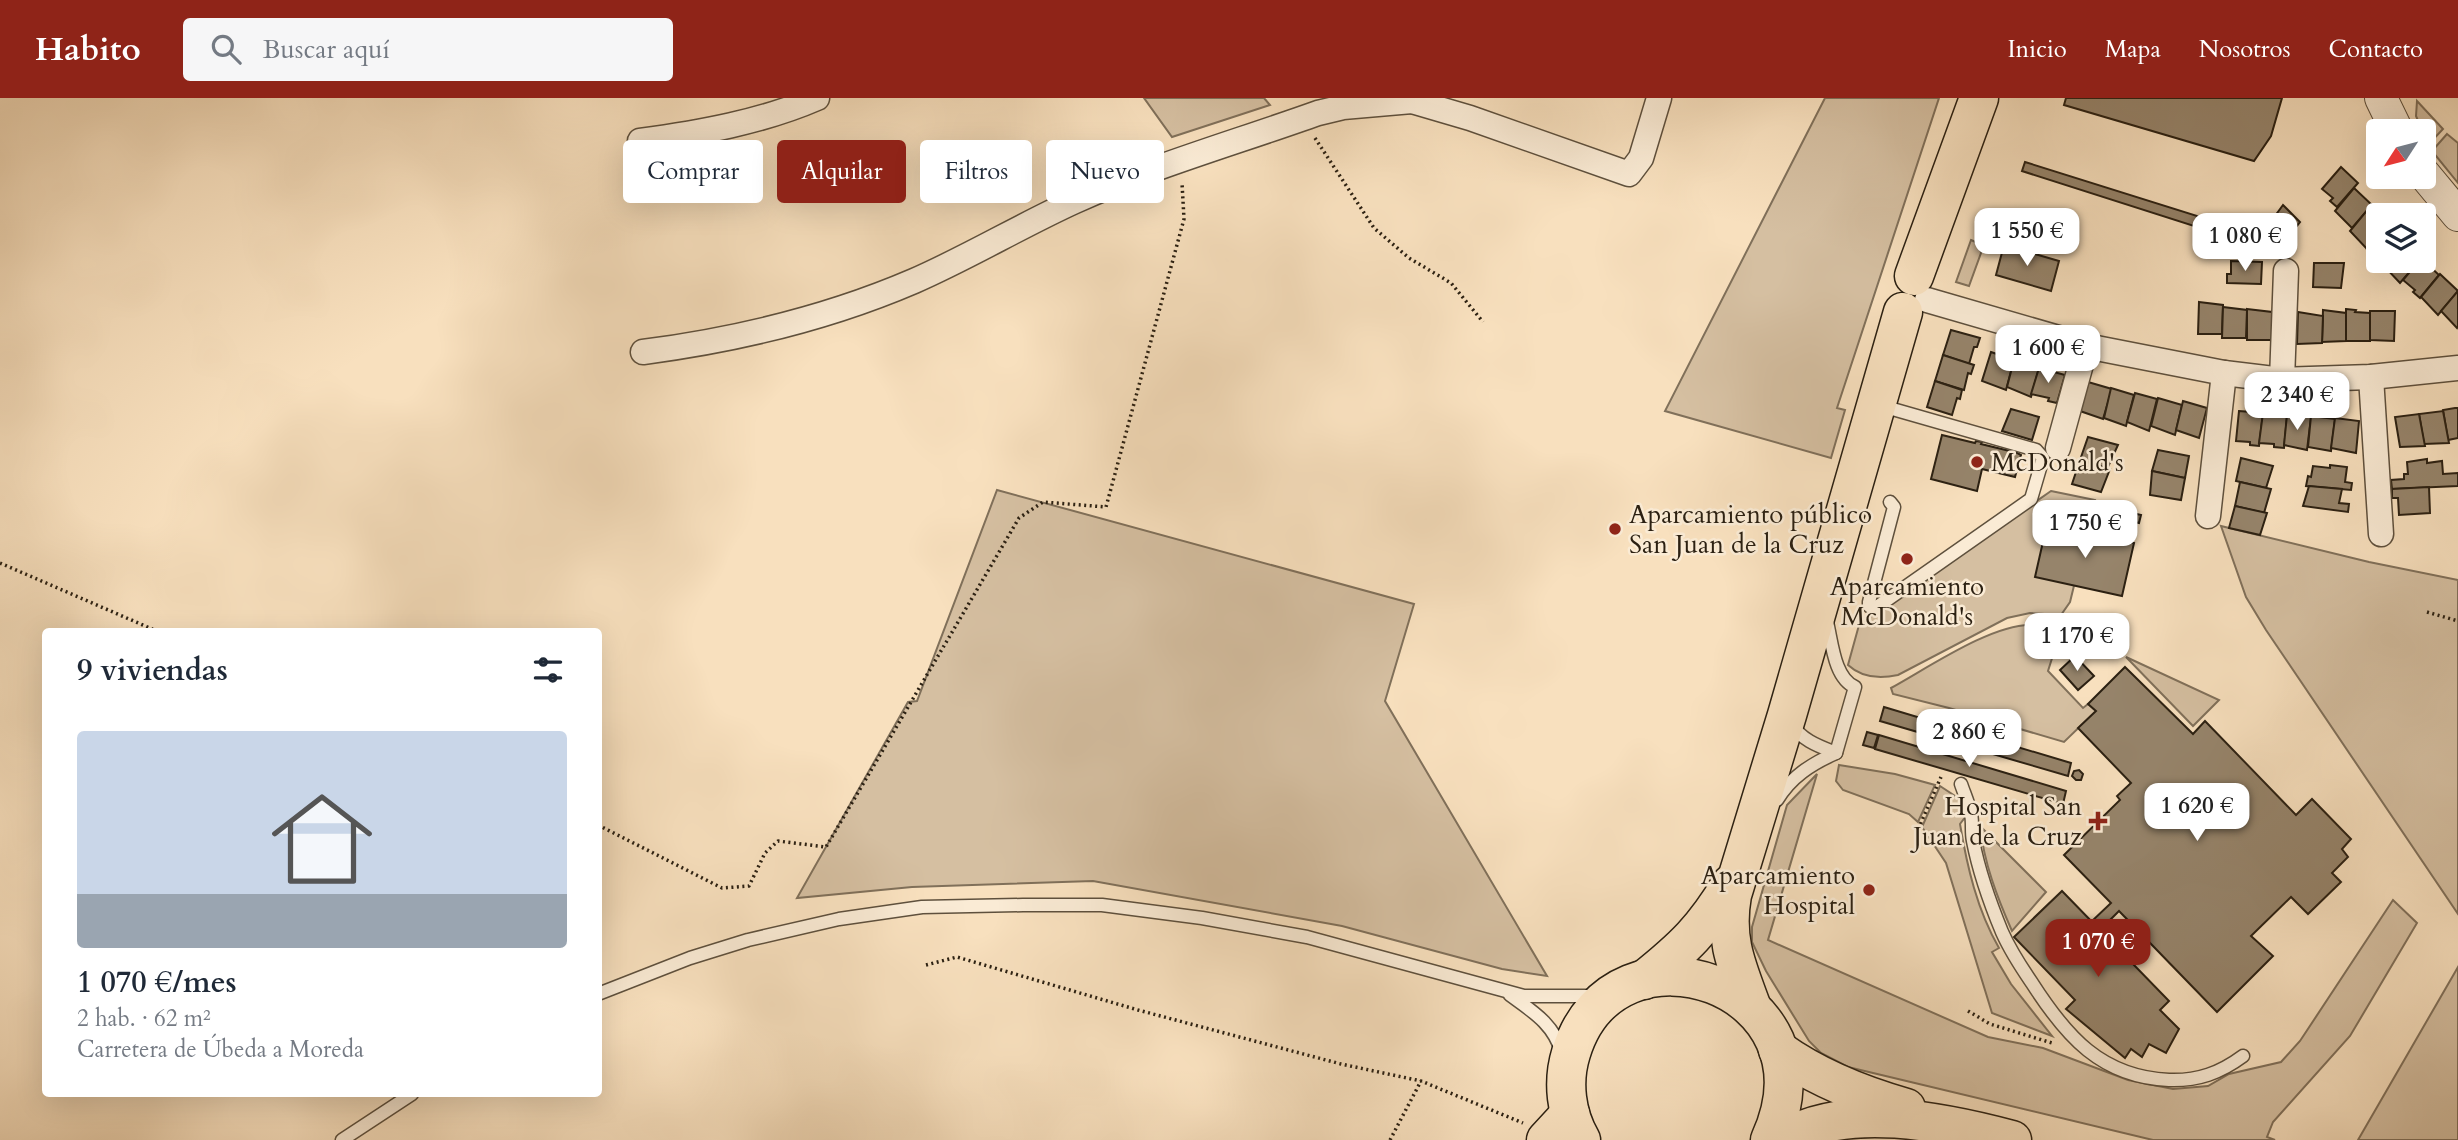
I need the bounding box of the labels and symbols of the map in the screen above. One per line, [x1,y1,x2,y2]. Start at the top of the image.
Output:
north arrow [2366,119,2436,189]
pin: 1 550 € [1962,208,2092,268]
pin: 1 080 € [2180,214,2310,273]
pin: 1 600 € [1983,326,2113,385]
pin: 2 340 € [2232,372,2362,432]
place label: McDonald's [1991,445,2124,480]
marker: McDonald's [1969,454,1985,470]
place label: Aparcamiento público San Juan de la Cruz [1629,497,1872,562]
pin: 1 750 € [2020,500,2150,560]
marker: Aparcamiento público San Juan de la Cruz [1607,521,1623,537]
marker: Aparcamiento McDonald's [1899,551,1915,567]
place label: Aparcamiento McDonald's [1830,569,1984,634]
pin: 1 170 € [2012,614,2142,673]
pin: 2 860 € [1904,710,2034,769]
pin: 1 620 € [2132,784,2262,843]
place label: Hospital San Juan de la Cruz [1909,789,2082,854]
marker: Hospital San Juan de la Cruz [2088,811,2108,831]
place label: Aparcamiento Hospital [1701,858,1855,923]
marker: Aparcamiento Hospital [1861,882,1877,898]
pin: 1 070 € [2033,920,2163,979]

